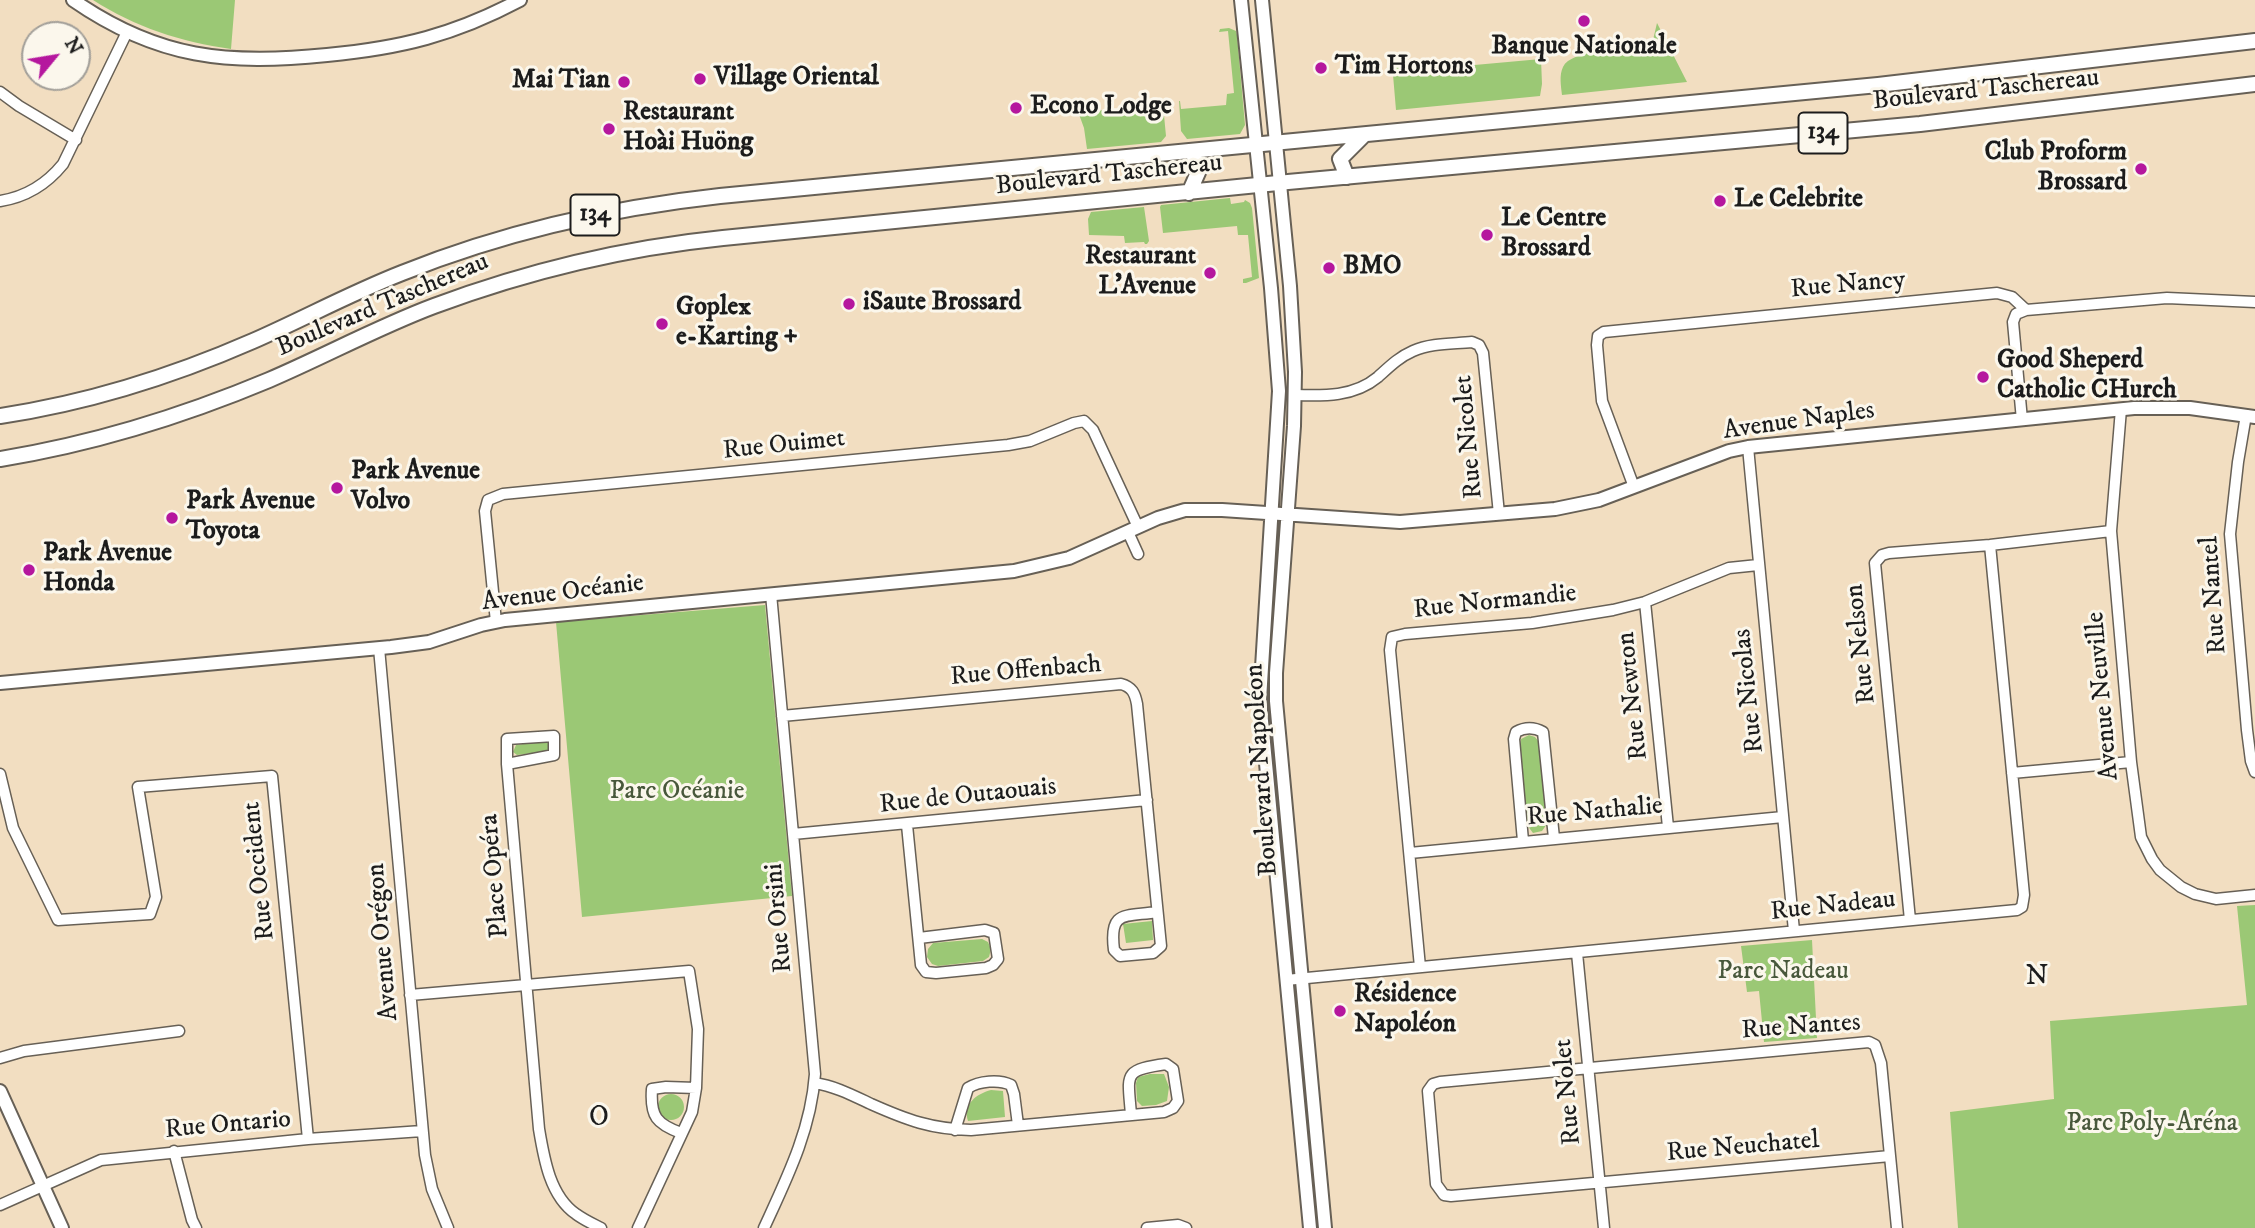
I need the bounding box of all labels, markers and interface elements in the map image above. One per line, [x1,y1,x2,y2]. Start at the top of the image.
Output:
marker: Banque Nationale [1576,13,1592,29]
north arrow [21,21,91,91]
place label: Banque Nationale [1491,32,1677,64]
text: N [59,34,87,59]
place label: Tim Hortons [1335,52,1473,84]
marker: Tim Hortons [1313,60,1329,76]
place label: Village Oriental [714,63,879,95]
street label: Boulevard Taschereau [1871,64,2101,118]
place label: Mai Tian [512,66,610,98]
marker: Village Oriental [692,71,708,87]
marker: Mai Tian [616,74,632,90]
place label: Econo Lodge [1030,92,1172,124]
place label: Restaurant Hoài Huöng [623,98,753,160]
marker: Econo Lodge [1008,100,1024,116]
road number: 134 [1798,113,1848,154]
marker: Restaurant Hoài Huöng [601,121,617,137]
place label: Club Proform Brossard [1984,138,2127,200]
street label: Boulevard Taschereau [994,149,1224,203]
marker: Club Proform Brossard [2133,161,2149,177]
place label: Le Celebrite [1734,185,1863,217]
marker: Le Celebrite [1712,193,1728,209]
road number: 134 [570,195,620,236]
place label: Le Centre Brossard [1501,204,1606,266]
marker: Le Centre Brossard [1479,227,1495,243]
place label: Restaurant L'Avenue [1085,242,1196,304]
street label: Boulevard Taschereau [272,247,494,365]
place label: BMO [1343,252,1401,284]
marker: BMO [1321,260,1337,276]
marker: Restaurant L'Avenue [1202,265,1218,281]
street label: Rue Nancy [1789,265,1907,307]
place label: iSaute Brossard [863,288,1021,320]
place label: Goplex e-Karting + [676,293,798,354]
marker: iSaute Brossard [841,296,857,312]
marker: Goplex e-Karting + [654,316,670,332]
place label: Good Sheperd Catholic CHurch [1997,346,2177,408]
marker: Good Sheperd Catholic CHurch [1975,369,1991,385]
street label: Rue Nicolet [1449,374,1491,500]
street label: Avenue Naples [1721,396,1877,448]
street label: Rue Ouimet [722,424,846,468]
place label: Park Avenue Volvo [351,457,480,518]
marker: Park Avenue Volvo [329,480,345,496]
place label: Park Avenue Toyota [186,487,315,548]
marker: Park Avenue Toyota [164,510,180,526]
street label: Rue Nantel [2195,535,2235,655]
place label: Park Avenue Honda [43,539,172,600]
marker: Park Avenue Honda [21,562,37,578]
street label: Avenue Océanie [480,569,646,619]
street label: Rue Normandie [1412,579,1578,627]
street label: Rue Nelson [1840,582,1884,706]
street label: Avenue Neuville [2081,610,2127,782]
street label: Rue Nicolas [1728,627,1772,755]
street label: Rue Newton [1612,630,1656,762]
street label: Rue Offenbach [949,650,1103,694]
street label: Boulevard Napoléon [1240,663,1286,877]
street label: Rue de Outaouais [878,772,1058,822]
park label: Parc Océanie [610,777,744,809]
street label: Rue Nathalie [1526,792,1664,834]
street label: Rue Occident [237,800,283,942]
street label: Place Opéra [475,813,517,939]
street label: Avenue Orégon [362,862,406,1022]
street label: Rue Orsini [760,862,800,974]
street label: Rue Nadeau [1769,885,1897,929]
park label: Parc Nadeau [1717,957,1849,989]
district label: N [2026,961,2050,995]
place label: Résidence Napoléon [1354,980,1457,1042]
marker: Résidence Napoléon [1332,1003,1348,1019]
street label: Rue Nantes [1740,1008,1862,1048]
street label: Rue Nolet [1549,1038,1589,1146]
district label: O [589,1102,611,1136]
street label: Rue Ontario [164,1105,292,1147]
park label: Parc Poly-Aréna [2066,1109,2238,1141]
street label: Rue Neuchatel [1665,1126,1821,1170]

